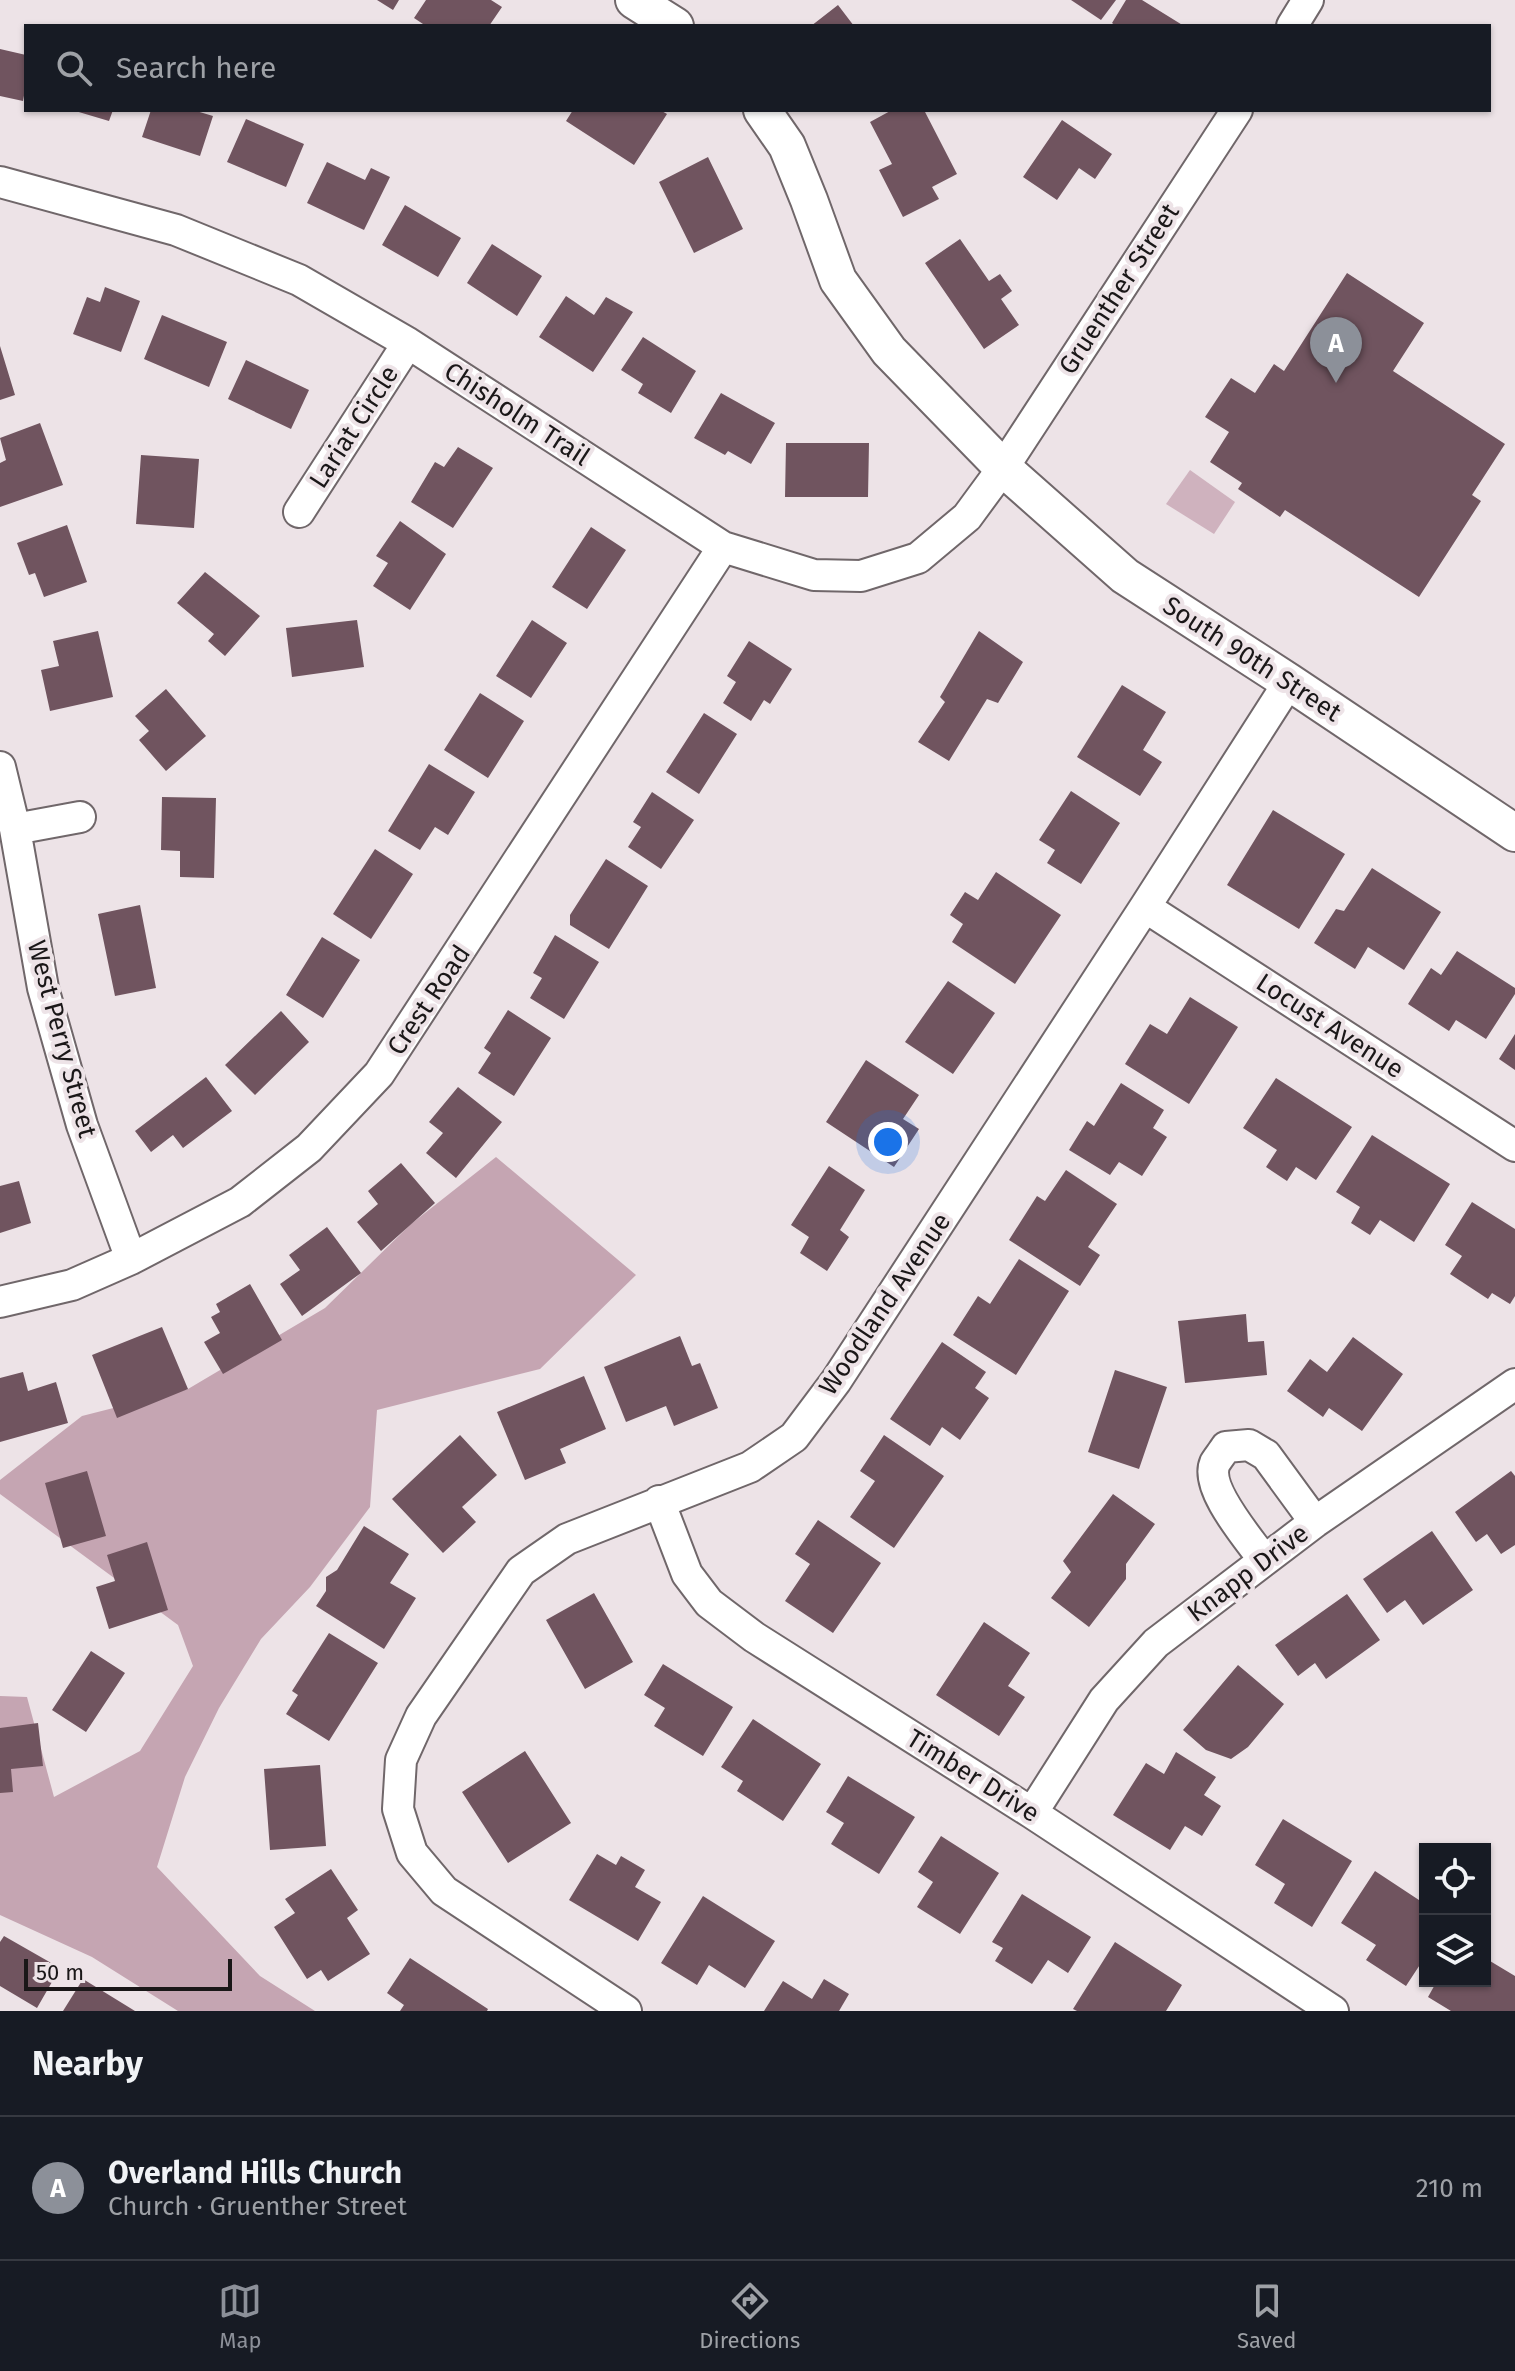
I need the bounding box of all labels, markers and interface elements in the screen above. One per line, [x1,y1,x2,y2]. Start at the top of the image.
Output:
search box [24,24,1491,112]
icon: search [52,46,96,90]
text: Search here [116,50,276,86]
street label: Gruenther Street [1052,197,1186,380]
pin: A [1310,317,1362,383]
street label: Chisholm Trail [438,355,596,473]
street label: Lariat Circle [303,360,405,494]
street label: South 90th Street [1157,590,1347,728]
street label: West Perry Street [21,937,103,1141]
street label: Crest Road [381,939,477,1061]
street label: Locust Avenue [1250,967,1410,1085]
your location [868,1122,908,1162]
street label: Woodland Avenue [813,1207,957,1401]
street label: Knapp Drive [1181,1517,1315,1629]
street label: Timber Drive [901,1723,1045,1829]
map controls [1419,1843,1491,1987]
button: locate [1419,1843,1491,1915]
button: layers [1419,1915,1491,1987]
scale bar [24,1955,232,1991]
text: 50 m [36,1959,84,1986]
text: Nearby [32,2043,143,2084]
text: Overland Hills Church [108,2155,402,2191]
text: A [50,2173,66,2204]
text: 210 m [1416,2173,1483,2204]
text: Church · Gruenther Street [108,2191,407,2222]
tab: Map [218,2279,262,2354]
tab: Directions [699,2279,800,2354]
tab: Saved [1237,2279,1297,2354]

